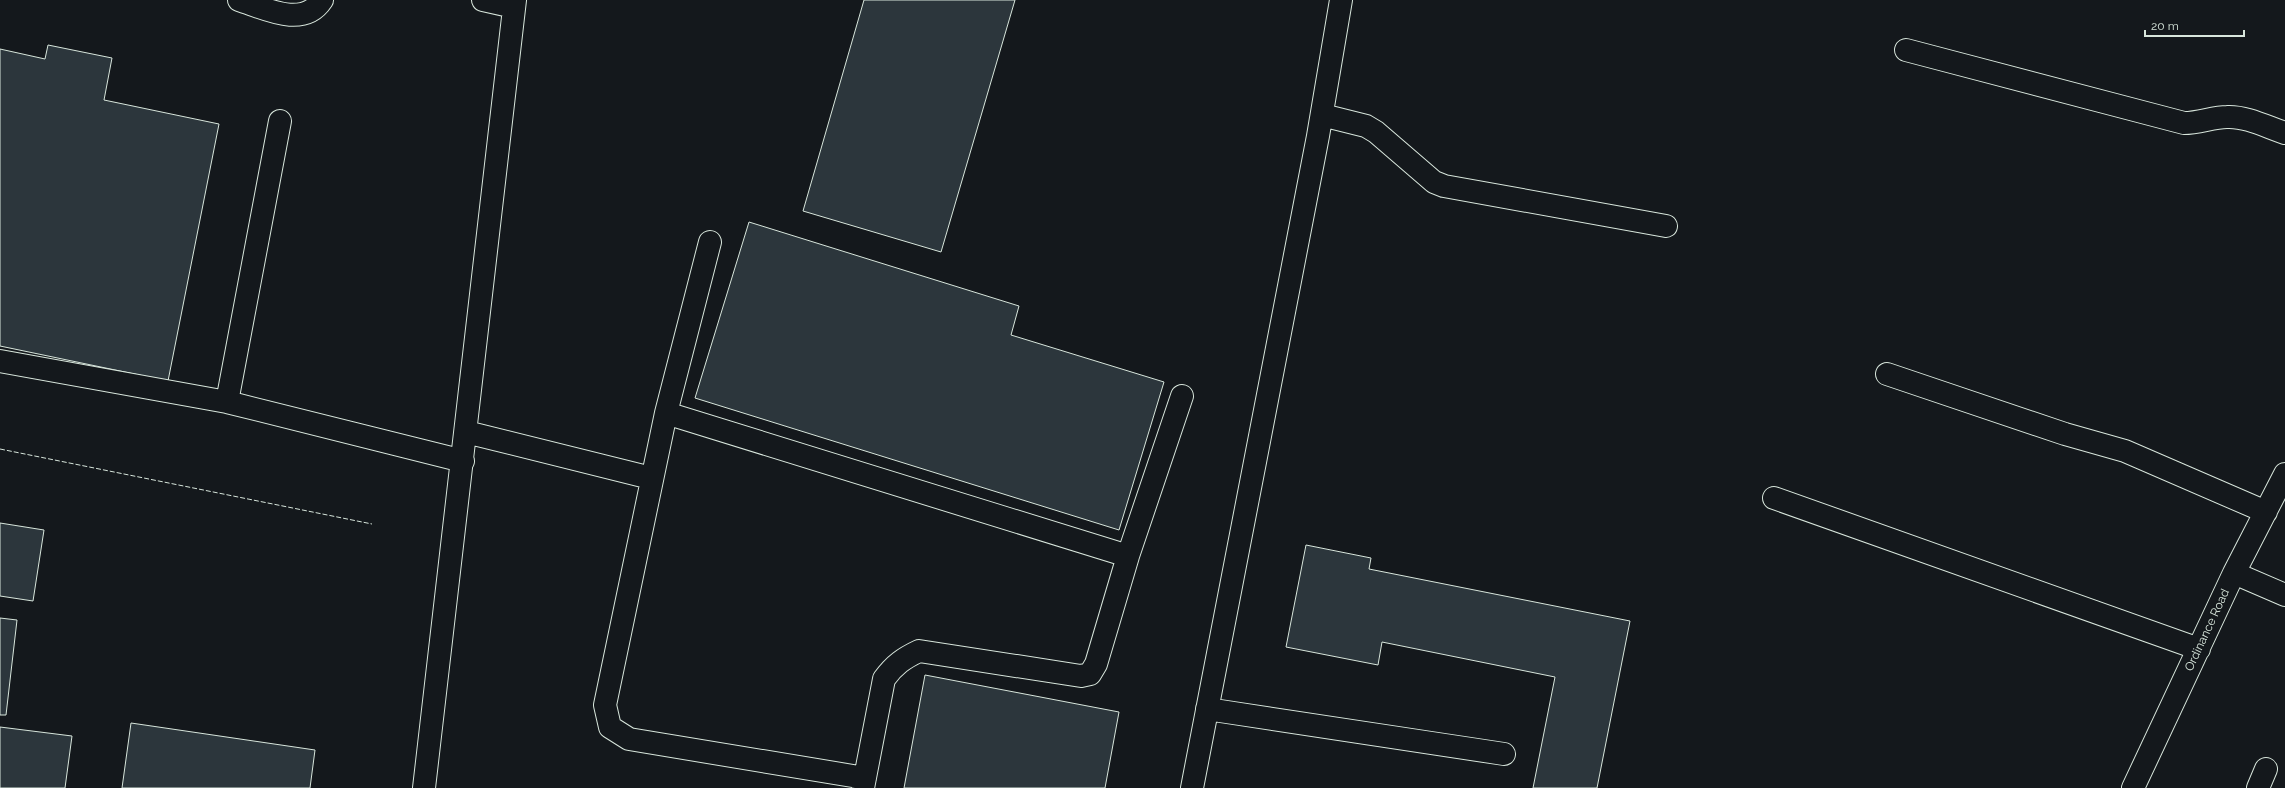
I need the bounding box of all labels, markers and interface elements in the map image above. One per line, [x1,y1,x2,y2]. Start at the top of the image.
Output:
scale bar [2145,12,2244,38]
text: 20 m [2151,19,2179,33]
street label: Ordinance Road [2182,587,2232,673]

